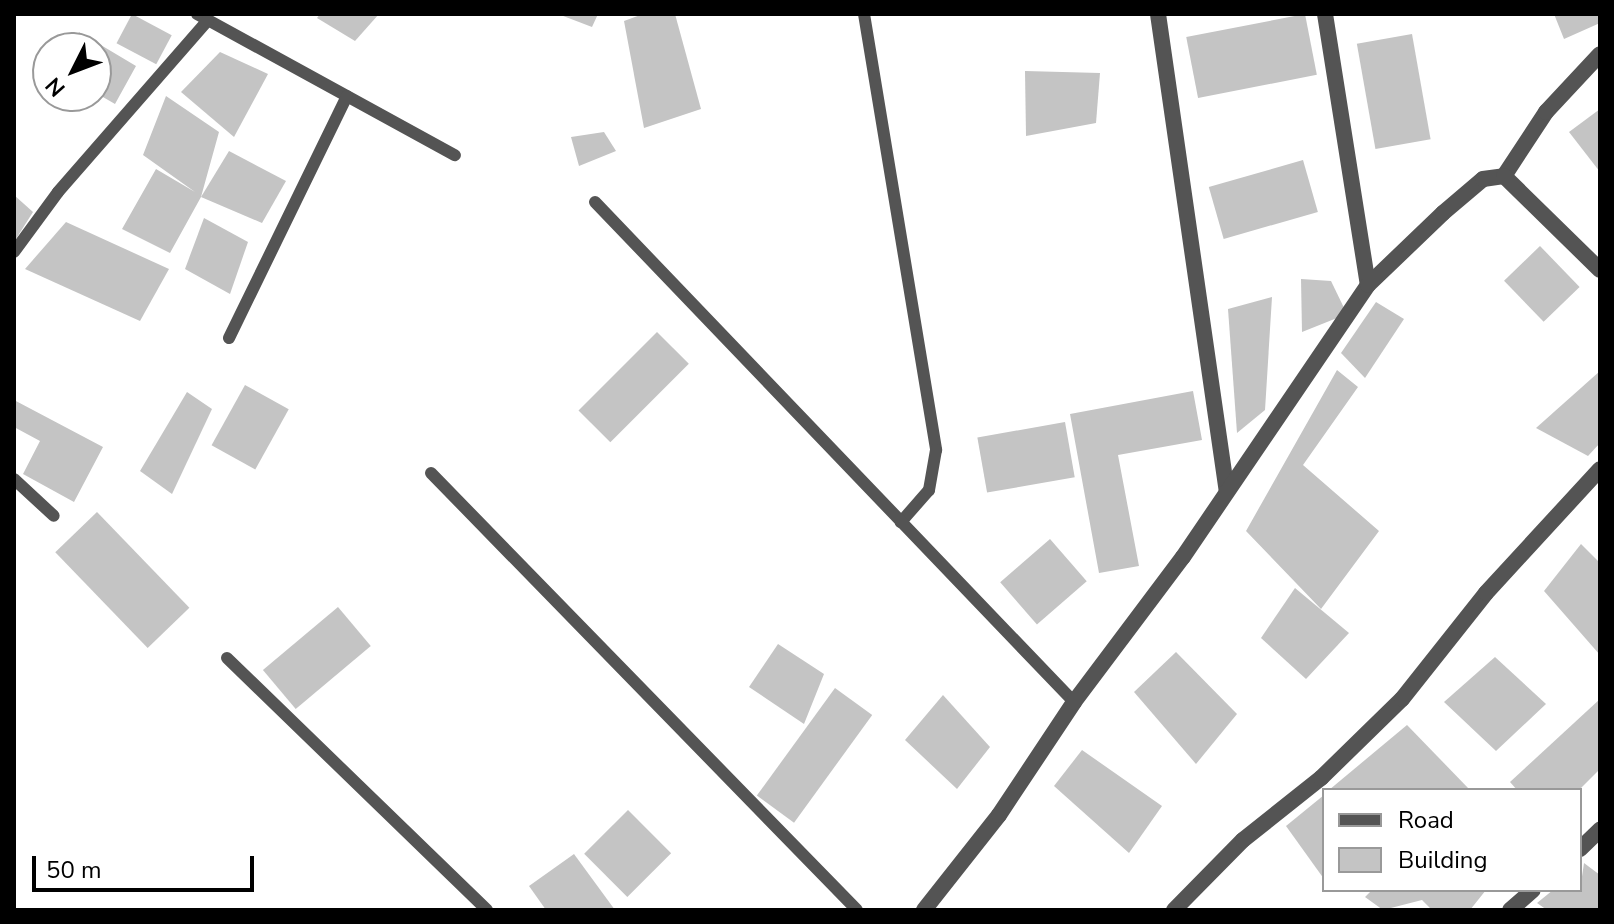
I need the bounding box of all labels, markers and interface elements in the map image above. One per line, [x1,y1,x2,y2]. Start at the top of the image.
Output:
north arrow [32,32,112,112]
text: N [39,71,72,103]
legend [1322,788,1582,892]
text: Road [1398,804,1454,836]
scale bar [36,840,258,890]
text: Building [1398,844,1488,876]
text: 50 m [46,854,102,886]

